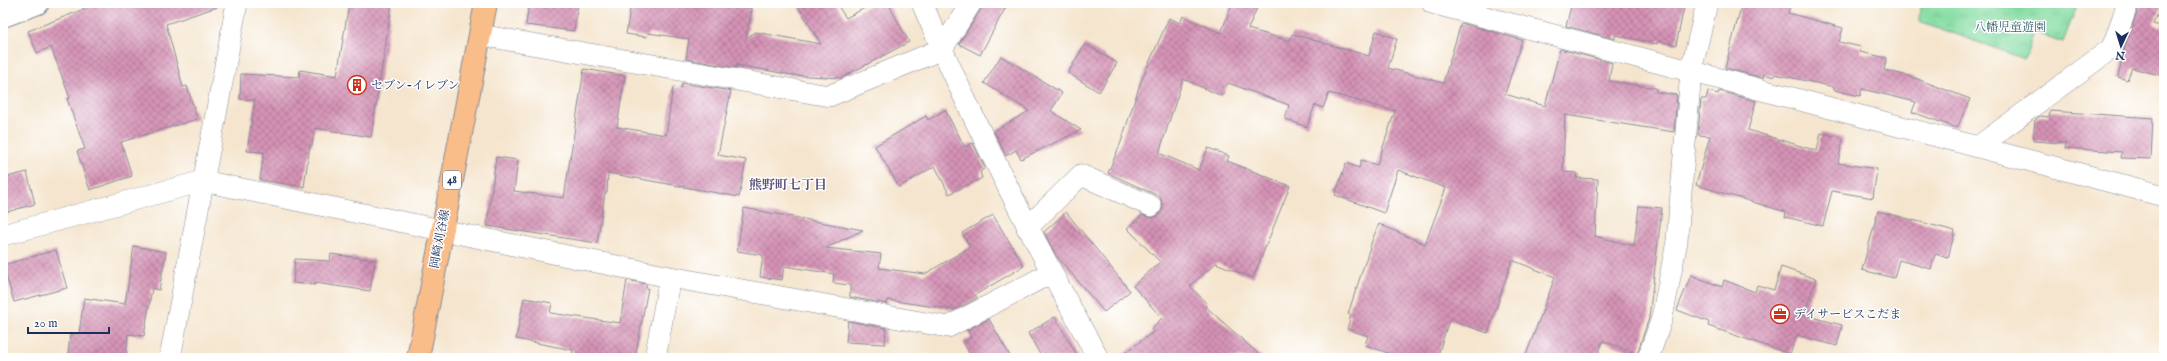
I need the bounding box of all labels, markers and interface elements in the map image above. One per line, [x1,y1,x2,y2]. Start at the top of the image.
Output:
park label: 八幡児童遊園 [1974,20,2046,35]
north arrow [2101,26,2141,66]
text: N [2115,48,2127,62]
building icon: セブン-イレブン [346,74,368,96]
place label: セブン-イレブン [371,78,460,93]
road number: 48 [443,171,461,189]
district label: 熊野町七丁目 [749,177,827,194]
street label: 岡崎刈谷線 [427,208,453,270]
office icon: デイサービスこだま [1769,303,1791,325]
place label: デイサービスこだま [1794,307,1901,322]
scale bar [28,309,109,335]
text: 20 m [34,316,57,331]

